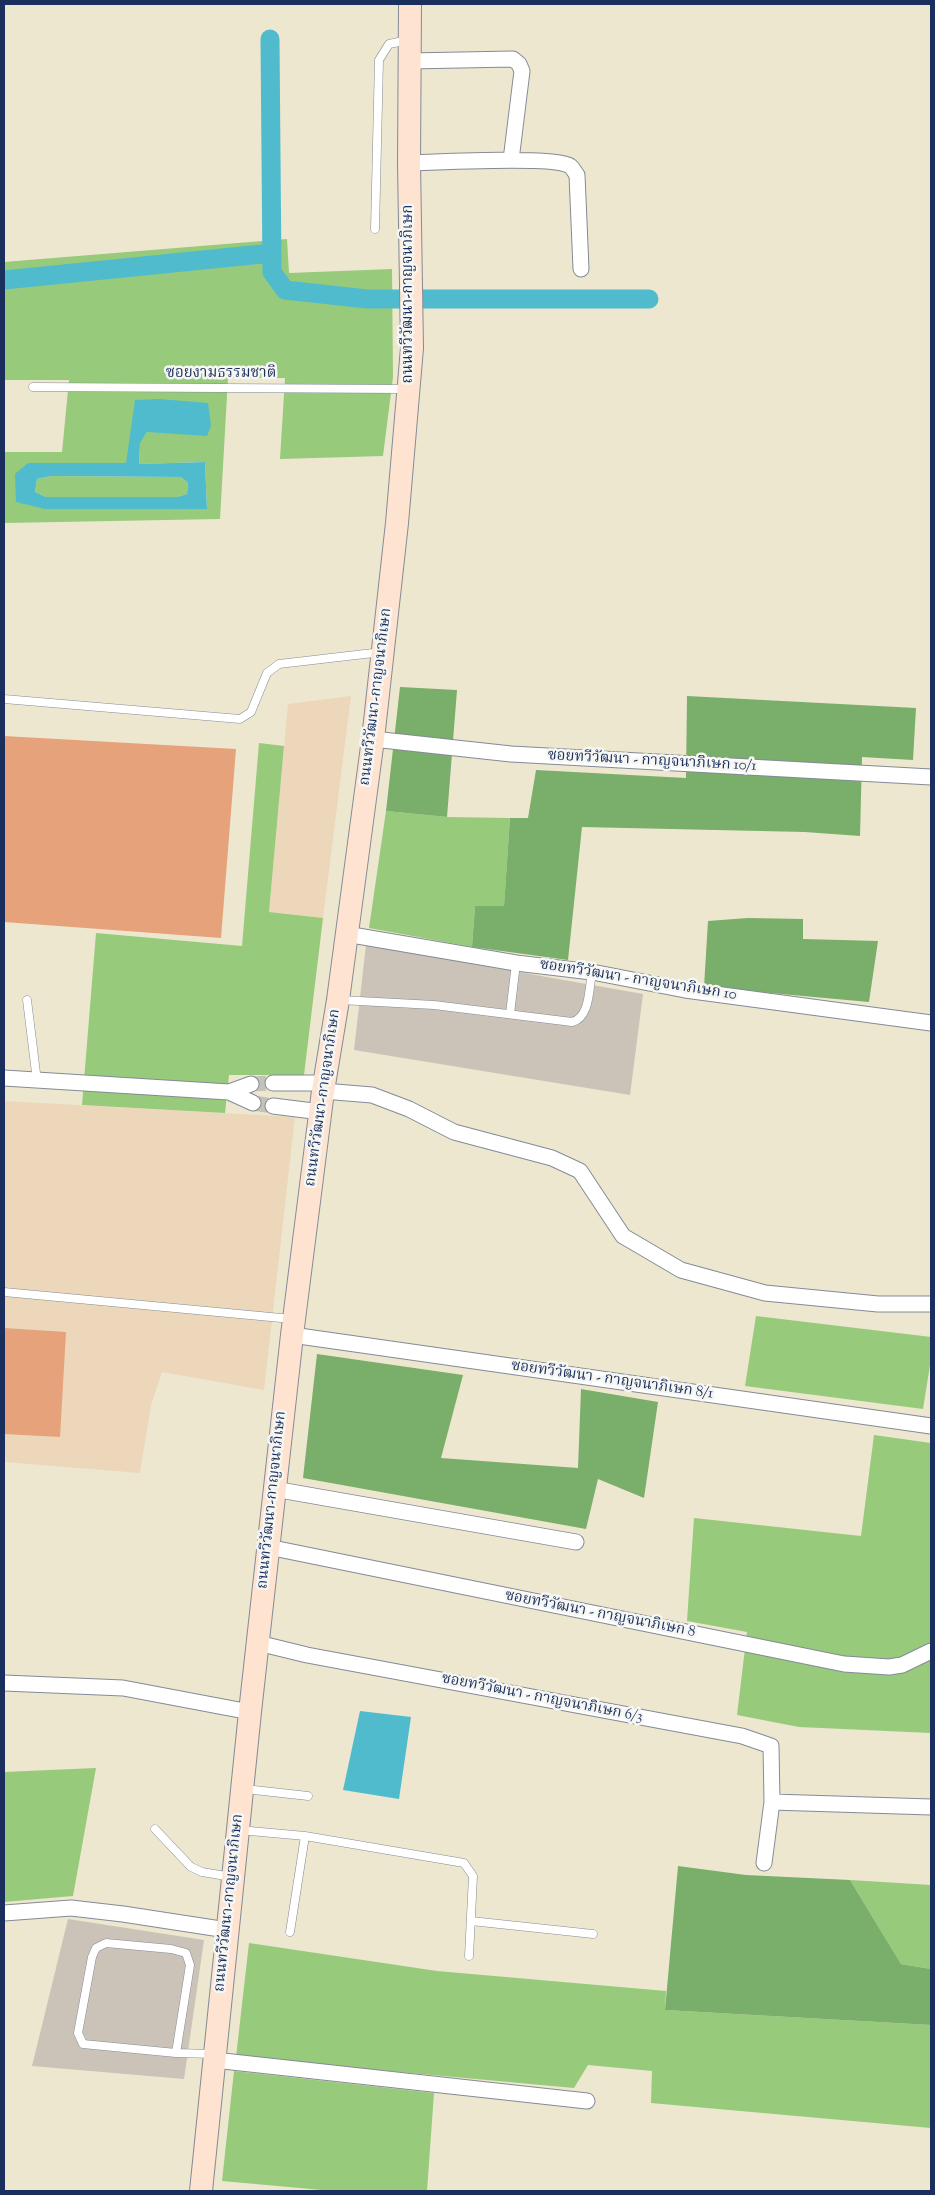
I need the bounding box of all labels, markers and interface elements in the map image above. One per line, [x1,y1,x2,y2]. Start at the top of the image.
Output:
street label: ถนนทวีวัฒนา-กาญจนาภิเษก [400,205,418,383]
street label: ซอยงามธรรมชาติ [166,365,276,383]
street label: ถนนทวีวัฒนา-กาญจนาภิเษก [357,607,397,787]
street label: ซอยทวีวัฒนา - กาญจนาภิเษก 10/1 [547,748,757,776]
street label: ซอยทวีวัฒนา - กาญจนาภิเษก 10 [538,957,738,1005]
street label: ถนนทวีวัฒนา-กาญจนาภิเษก [303,1008,345,1188]
street label: ซอยทวีวัฒนา - กาญจนาภิเษก 8/1 [510,1358,714,1404]
street label: ถนนทวีวัฒนา-กาญจนาภิเษก [255,1410,291,1590]
street label: ซอยทวีวัฒนา - กาญจนาภิเษก 8 [503,1588,697,1642]
street label: ซอยทวีวัฒนา - กาญจนาภิเษก 6/3 [440,1671,644,1727]
street label: ถนนทวีวัฒนา-กาญจนาภิเษก [212,1813,248,1993]

